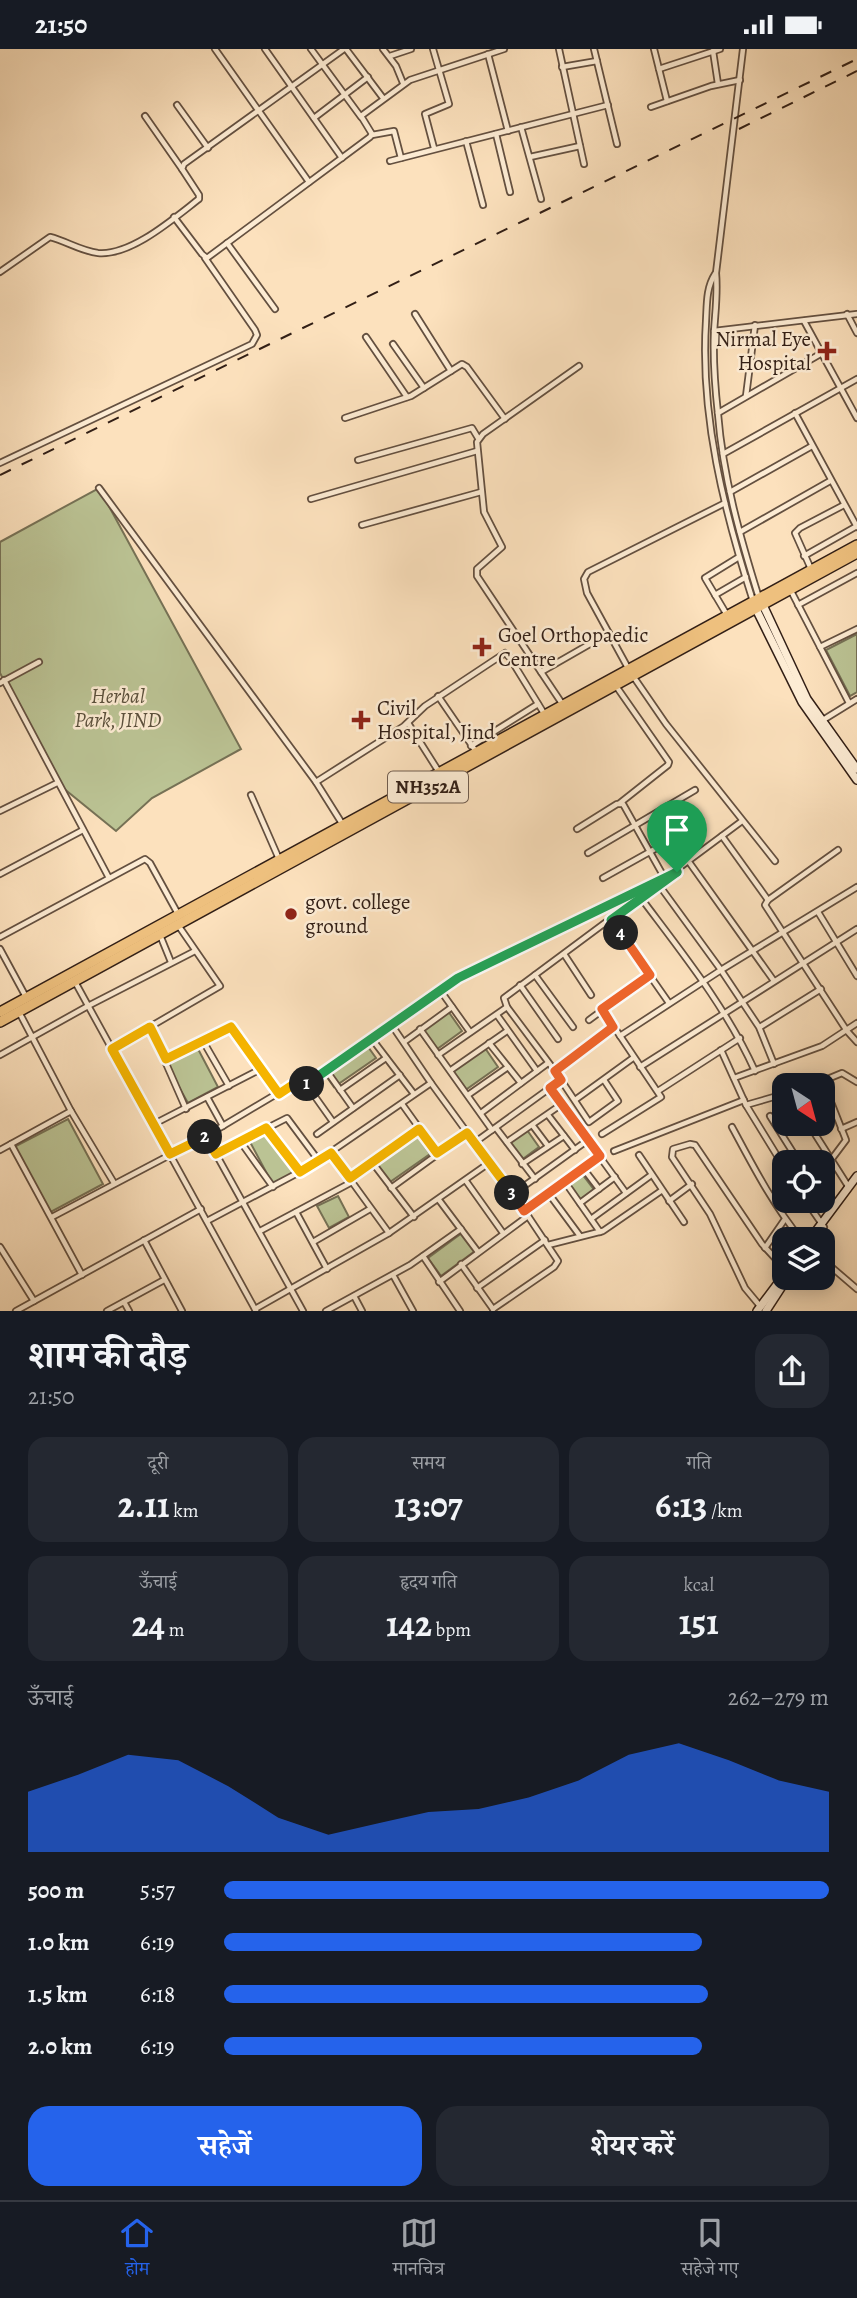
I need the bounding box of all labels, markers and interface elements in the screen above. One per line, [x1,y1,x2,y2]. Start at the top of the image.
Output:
text: 21:50 [35,7,87,42]
place label: Nirmal Eye Hospital [715,325,811,377]
marker: Nirmal Eye Hospital [817,341,837,361]
place label: Goel Orthopaedic Centre [498,621,648,673]
marker: Goel Orthopaedic Centre [472,637,492,657]
park label: Herbal Park, JIND [74,682,162,734]
place label: Civil Hospital, Jind [377,694,496,746]
marker: Civil Hospital, Jind [351,710,371,730]
road number: NH352A [388,771,468,803]
pin [647,800,707,872]
icon: arrive [658,811,696,849]
place label: govt. college ground [305,888,410,940]
marker: govt. college ground [283,906,299,922]
pin: 4 [604,915,638,951]
text: 4 [616,919,625,945]
pin: 1 [290,1067,324,1101]
text: 1 [303,1070,310,1096]
north arrow [772,1073,835,1136]
map controls [772,1073,835,1290]
pin: 2 [188,1119,222,1155]
text: 2 [200,1123,209,1149]
button: locate [772,1150,835,1213]
pin: 3 [494,1175,530,1211]
text: 3 [507,1179,516,1205]
button: layers [772,1227,835,1290]
text: शाम की दौड़ [28,1329,188,1381]
button: share [755,1334,829,1408]
text: 21:50 [28,1381,74,1412]
text: दूरी [148,1450,168,1476]
text: समय [412,1450,445,1476]
text: गति [686,1450,711,1476]
text: 2.11 [118,1481,169,1529]
text: 13:07 [394,1481,463,1529]
text: 6:13 [655,1481,707,1529]
text: km [169,1498,198,1524]
text: /km [707,1498,743,1524]
text: ऊँचाई [139,1569,177,1595]
text: हृदय गति [400,1569,457,1595]
text: kcal [684,1572,714,1598]
text: 151 [679,1598,719,1646]
text: 24 [132,1600,165,1648]
text: 142 [386,1600,432,1648]
text: m [165,1617,185,1643]
text: bpm [432,1617,471,1643]
text: ऊँचाई [28,1682,73,1713]
text: 262–279 m [728,1682,829,1713]
text: 500 m [28,1875,84,1906]
text: 5:57 [140,1875,175,1906]
text: 1.0 km [28,1927,89,1958]
text: 6:19 [140,1927,174,1958]
text: 1.5 km [28,1979,88,2010]
text: 6:18 [140,1979,175,2010]
text: 2.0 km [28,2031,92,2062]
text: 6:19 [140,2031,174,2062]
button: सहेजें [28,2106,422,2186]
button: शेयर करें [436,2106,829,2186]
tab: होम [118,2214,156,2287]
tab: मानचित्र [393,2214,444,2287]
tab: सहेजे गए [681,2214,739,2287]

